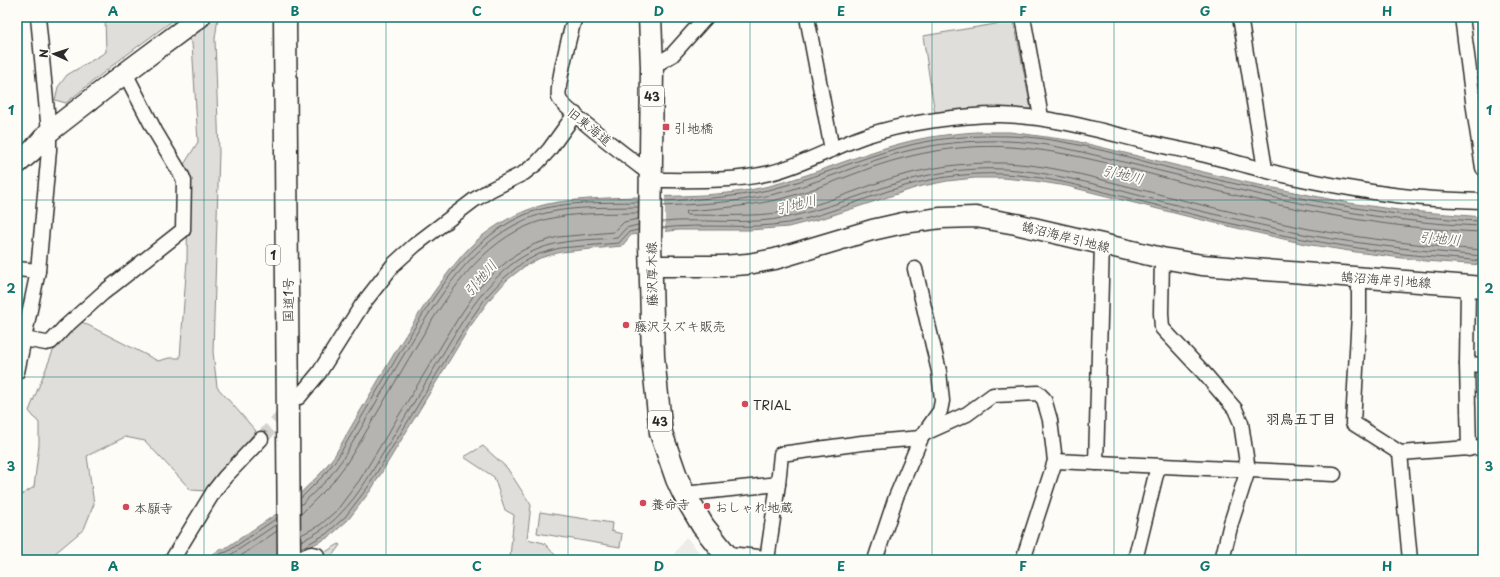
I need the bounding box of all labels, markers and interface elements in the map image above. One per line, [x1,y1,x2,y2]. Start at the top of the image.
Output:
text: A [108,1,118,20]
text: B [291,1,300,20]
text: C [472,1,482,20]
text: D [654,1,664,20]
text: E [837,1,845,20]
text: F [1019,1,1027,20]
text: G [1200,1,1210,20]
text: H [1382,1,1392,20]
north arrow [34,34,74,74]
text: N [35,48,52,58]
road number: 43 [640,86,664,106]
text: 1 [8,100,14,119]
text: 1 [1486,100,1492,119]
street label: 旧東海道 [564,102,616,150]
place label: 引地橋 [674,118,713,137]
marker: 引地橋 [661,122,671,132]
water label: 引地川 [1100,159,1146,189]
water label: 引地川 [773,189,819,219]
street label: 鵠沼海岸引地線 [1020,216,1113,256]
water label: 引地川 [1418,226,1462,250]
street label: 藤沢厚木線 [641,240,661,307]
road number: 1 [266,245,280,265]
water label: 引地川 [458,255,502,301]
street label: 鵠沼海岸引地線 [1340,266,1433,292]
text: 2 [6,278,16,297]
street label: 国道1号 [278,278,297,322]
text: 2 [1484,278,1494,297]
place label: 藤沢スズキ販売 [634,316,726,335]
marker: 藤沢スズキ販売 [621,320,631,330]
place label: TRIAL [753,395,791,414]
marker: TRIAL [740,399,750,409]
district label: 羽鳥五丁目 [1266,408,1336,429]
road number: 43 [648,411,672,431]
text: 3 [7,456,16,475]
text: 3 [1485,456,1494,475]
place label: 養命寺 [651,494,690,513]
place label: おしゃれ地蔵 [715,497,793,516]
place label: 本願寺 [134,498,173,517]
marker: 養命寺 [638,498,648,508]
marker: おしゃれ地蔵 [702,501,712,511]
marker: 本願寺 [121,502,131,512]
text: A [108,556,118,575]
text: B [291,556,300,575]
text: C [472,556,482,575]
text: D [654,556,664,575]
text: E [837,556,845,575]
text: F [1019,556,1027,575]
text: G [1200,556,1210,575]
text: H [1382,556,1392,575]

